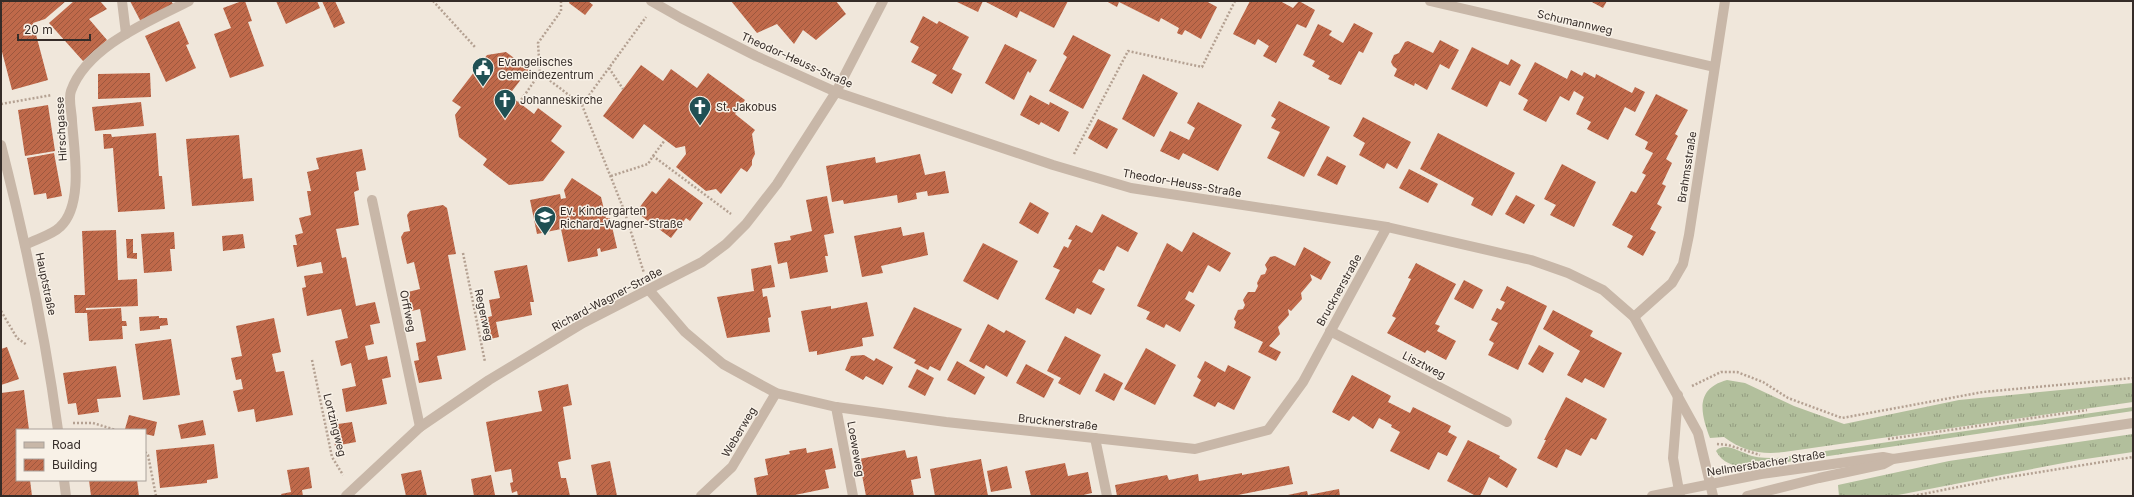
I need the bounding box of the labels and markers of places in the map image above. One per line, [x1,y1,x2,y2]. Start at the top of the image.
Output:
public building icon: Evangelisches Gemeindezentrum [470,55,496,88]
place label: Evangelisches Gemeindezentrum [498,55,594,82]
church icon: Johanneskirche [492,87,518,120]
place label: Johanneskirche [520,93,603,107]
church icon: St. Jakobus [687,94,713,127]
place label: St. Jakobus [716,100,777,114]
school or university icon: Ev. Kindergarten Richard-Wagner-Straße [532,204,558,237]
place label: Ev. Kindergarten Richard-Wagner-Straße [560,204,683,231]

